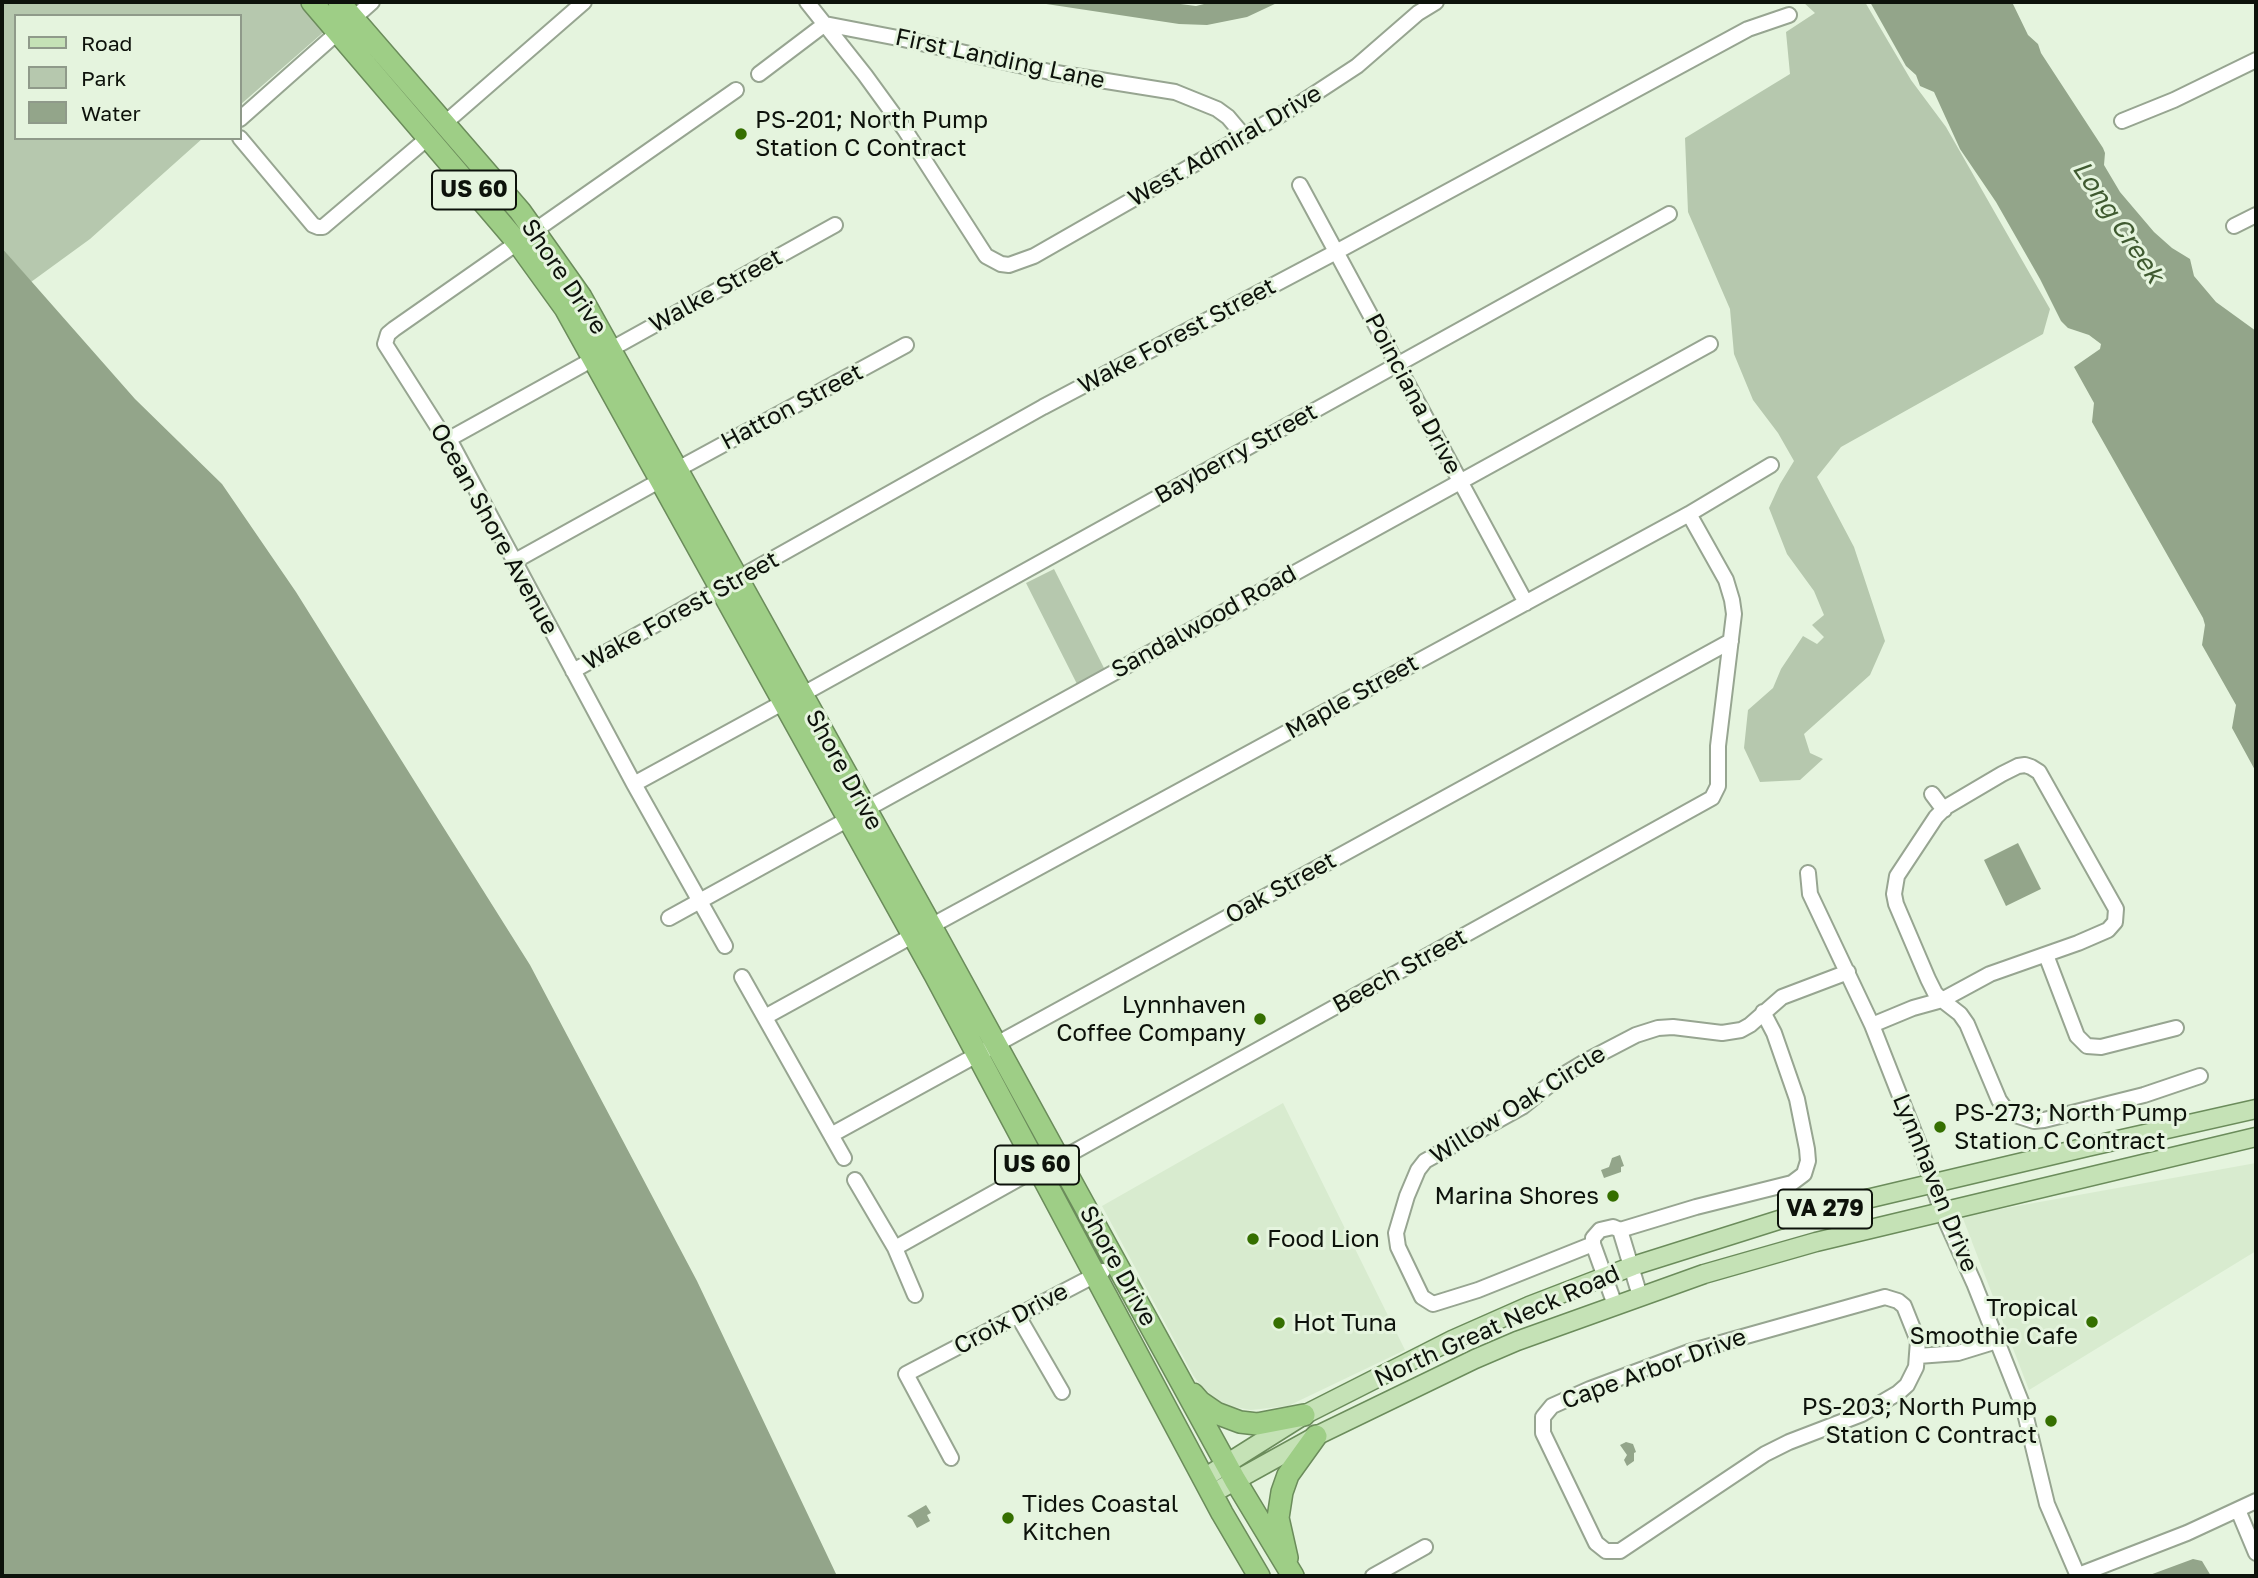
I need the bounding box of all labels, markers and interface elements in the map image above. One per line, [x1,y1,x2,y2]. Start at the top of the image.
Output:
legend [14,14,242,140]
street label: First Landing Lane [893,23,1107,95]
text: Road [81,30,132,56]
text: Park [81,65,126,91]
street label: West Admiral Drive [1123,79,1327,213]
text: Water [81,100,141,126]
place label: PS-201; North Pump Station C Contract [755,106,988,162]
marker: PS-201; North Pump Station C Contract [733,126,749,142]
water label: Long Creek [2066,155,2170,289]
road number: US 60 [432,170,516,210]
street label: Shore Drive [515,214,613,340]
street label: Walke Street [645,243,787,339]
street label: Wake Forest Street [1073,272,1281,400]
street label: Poinciana Drive [1359,309,1467,479]
street label: Hatton Street [716,357,868,457]
street label: Bayberry Street [1150,397,1322,511]
street label: Ocean Shore Avenue [424,418,564,640]
street label: Wake Forest Street [578,545,784,677]
street label: Sandalwood Road [1106,559,1302,685]
street label: Maple Street [1281,649,1423,745]
street label: Shore Drive [799,705,889,835]
street label: Oak Street [1221,846,1341,930]
street label: Beech Street [1328,922,1472,1020]
place label: Lynnhaven Coffee Company [1056,991,1246,1047]
marker: Lynnhaven Coffee Company [1252,1011,1268,1027]
street label: Willow Oak Circle [1425,1039,1611,1171]
street label: Lynnhaven Drive [1886,1090,1984,1276]
place label: PS-273; North Pump Station C Contract [1954,1099,2187,1155]
marker: PS-273; North Pump Station C Contract [1932,1119,1948,1135]
road number: US 60 [995,1146,1079,1184]
place label: Marina Shores [1434,1182,1599,1210]
marker: Marina Shores [1605,1188,1621,1204]
road number: VA 279 [1778,1190,1872,1228]
street label: Shore Drive [1073,1201,1163,1331]
place label: Food Lion [1267,1225,1380,1253]
marker: Food Lion [1245,1231,1261,1247]
street label: North Great Neck Road [1370,1259,1624,1393]
street label: Croix Drive [949,1277,1073,1361]
place label: Tropical Smoothie Cafe [1910,1294,2078,1350]
place label: Hot Tuna [1293,1309,1397,1337]
marker: Tropical Smoothie Cafe [2084,1314,2100,1330]
marker: Hot Tuna [1271,1315,1287,1331]
street label: Cape Arbor Drive [1558,1322,1750,1416]
place label: PS-203; North Pump Station C Contract [1802,1393,2037,1449]
marker: PS-203; North Pump Station C Contract [2043,1413,2059,1429]
place label: Tides Coastal Kitchen [1022,1490,1179,1546]
marker: Tides Coastal Kitchen [1000,1510,1016,1526]

